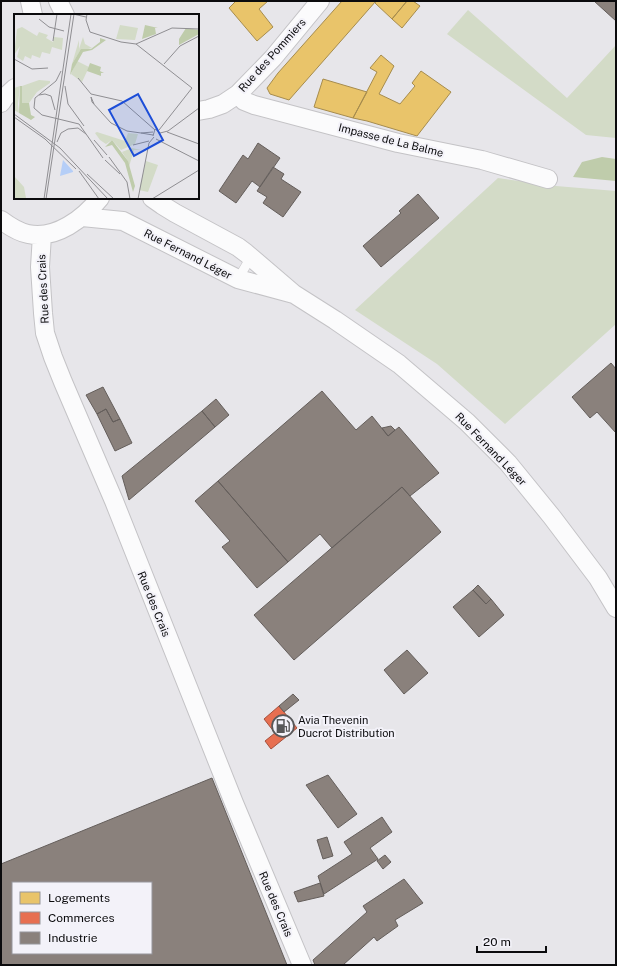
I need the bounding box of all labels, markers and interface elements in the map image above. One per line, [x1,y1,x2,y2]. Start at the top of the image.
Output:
inset map [14,14,199,199]
street label: Rue des Pommiers [236,16,308,94]
street label: Impasse de La Balme [337,121,445,159]
street label: Rue Fernand Léger [142,227,234,281]
street label: Rue des Crais [35,254,51,324]
street label: Rue Fernand Léger [453,410,529,488]
street label: Rue des Crais [135,570,173,639]
fuel station icon: Avia Thevenin Ducrot Distribution [270,713,296,739]
place label: Avia Thevenin Ducrot Distribution [298,714,395,739]
street label: Rue des Crais [257,870,295,939]
legend [12,882,152,954]
text: Logements [48,891,110,905]
text: Commerces [48,911,115,925]
scale bar [477,928,546,954]
text: Industrie [48,931,98,945]
text: 20 m [483,935,511,949]

